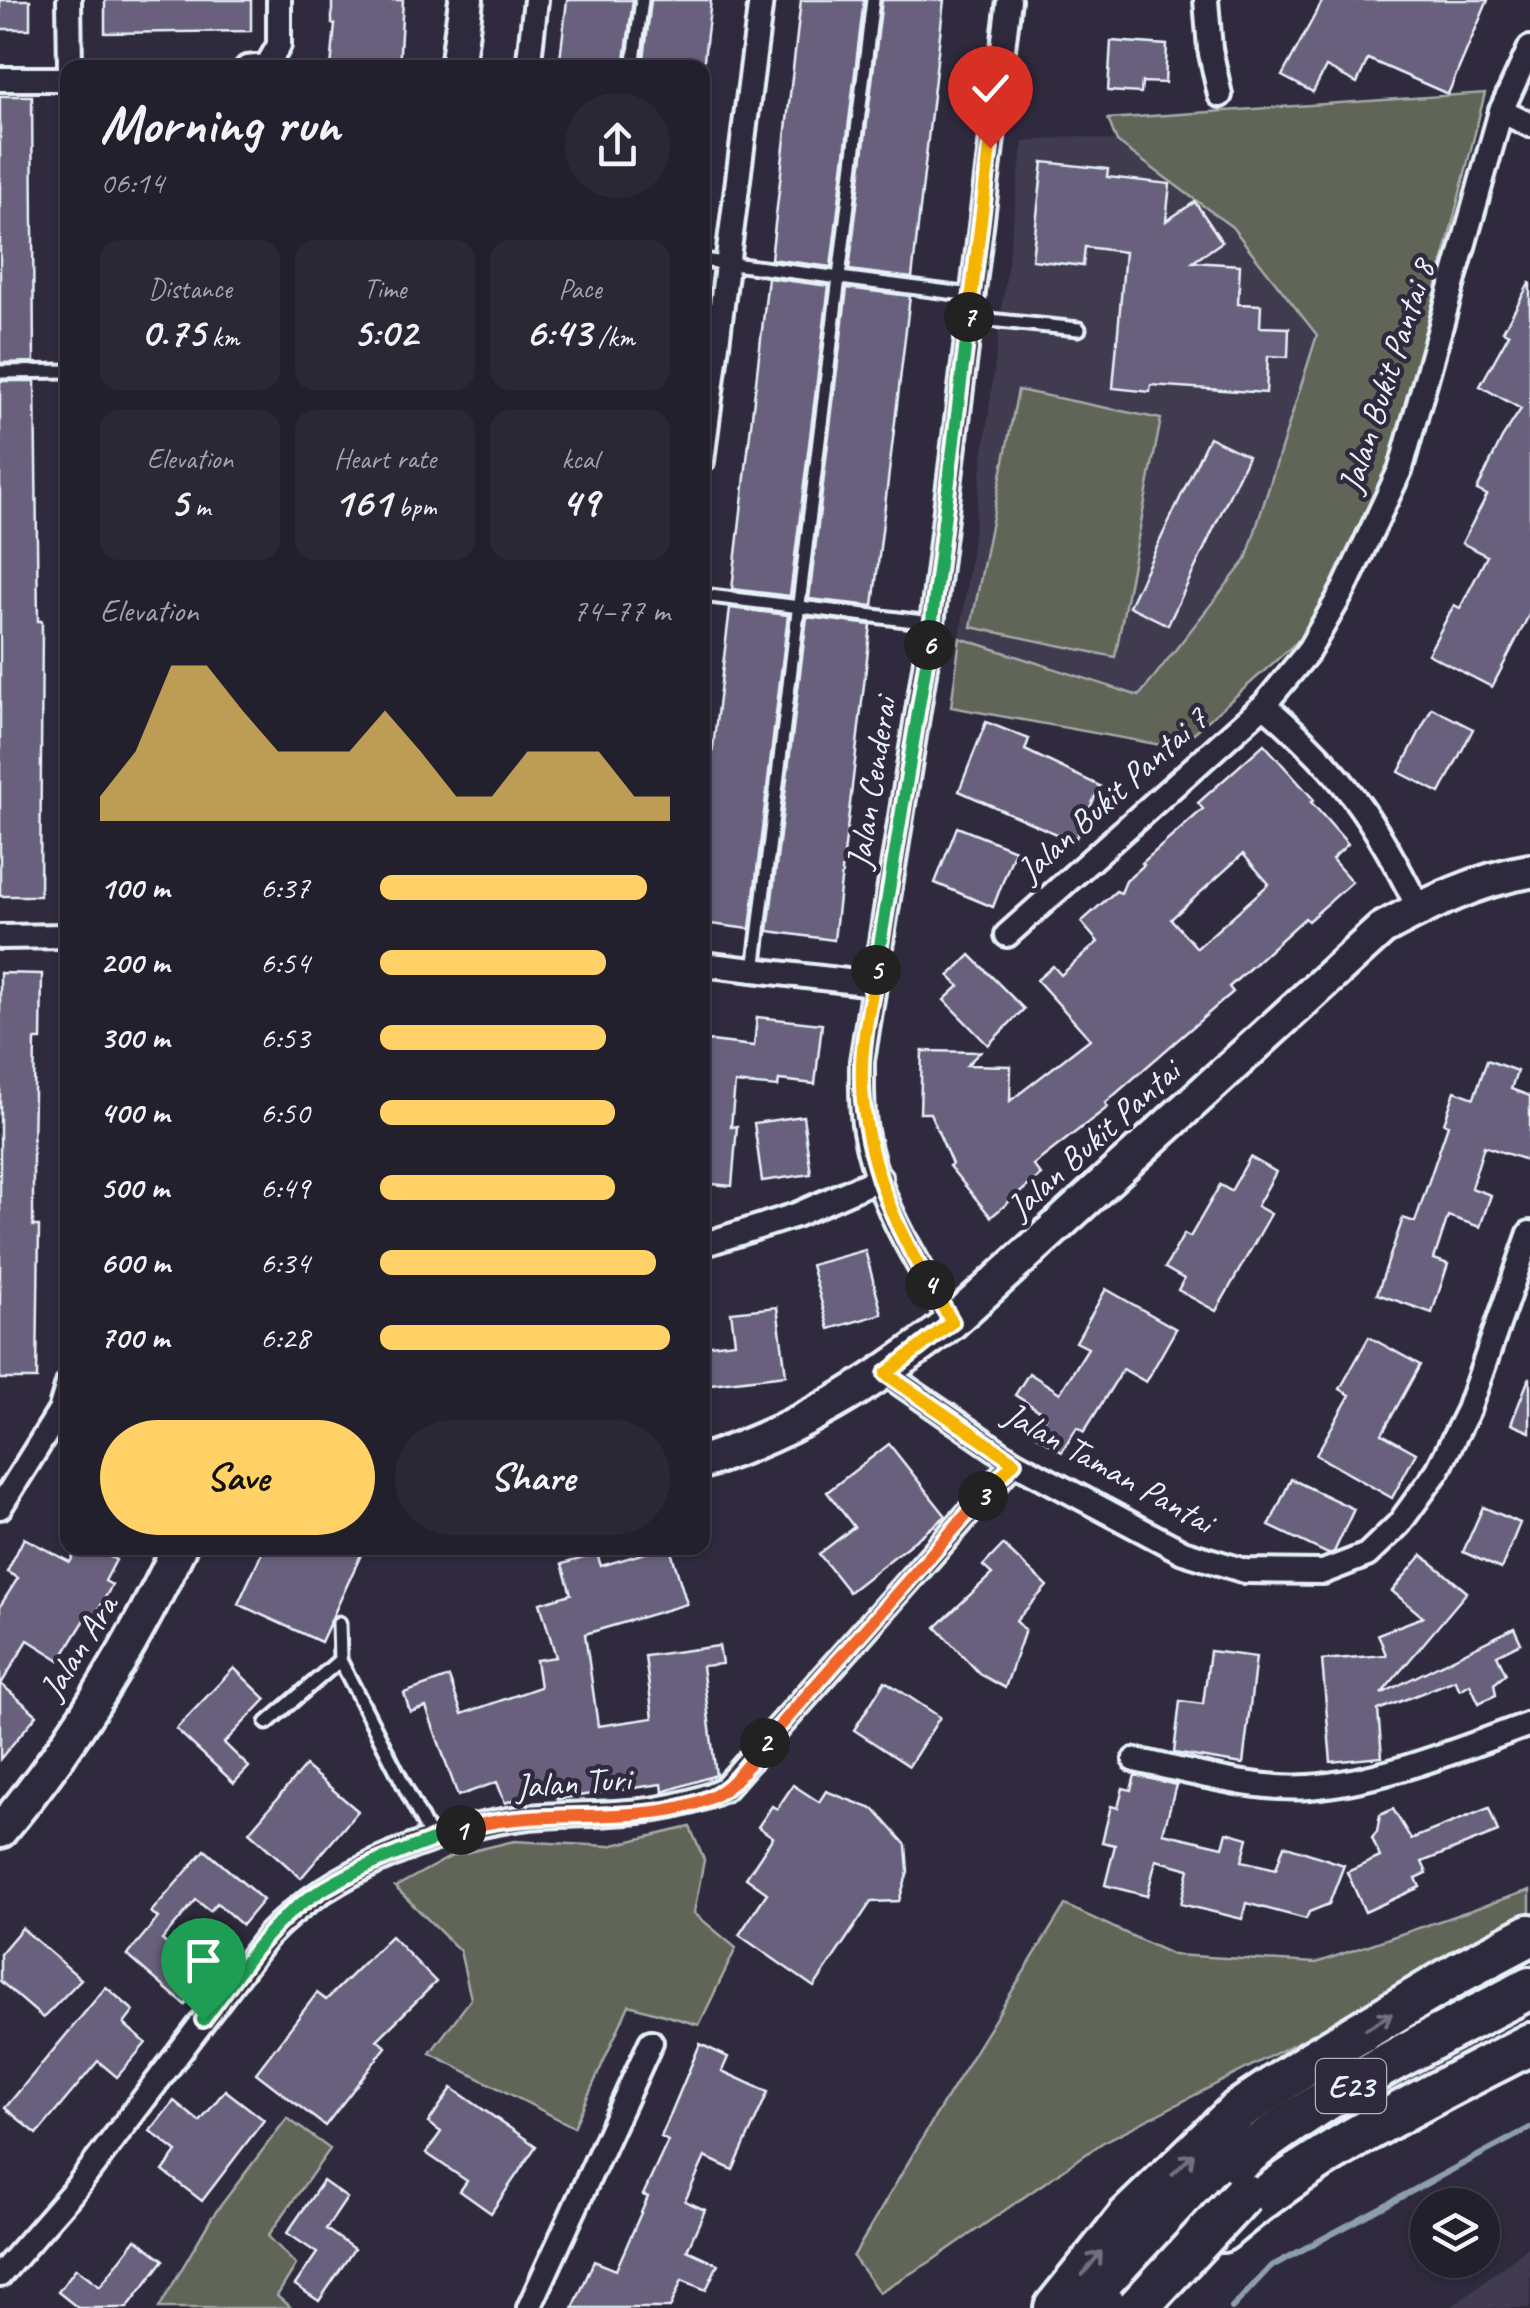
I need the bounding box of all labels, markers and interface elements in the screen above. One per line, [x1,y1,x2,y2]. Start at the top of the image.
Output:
pin [948,46,1033,149]
icon: check [963,61,1018,116]
text: Morning run [100,89,340,159]
button: share [565,93,670,198]
text: 06:14 [100,162,164,203]
street label: Jalan Bukit Pantai 8 [1327,251,1446,500]
text: Distance [148,271,232,306]
text: Time [364,271,406,306]
text: Pace [558,271,602,306]
pin: 7 [944,292,994,342]
text: 7 [963,299,975,334]
text: 0.75 [141,306,205,359]
text: 5:02 [353,306,417,359]
text: 6:43 [525,306,591,359]
text: km [205,319,239,354]
text: /km [591,319,635,354]
text: Elevation [147,441,233,476]
text: Heart rate [334,441,436,476]
text: kcal [561,441,599,476]
text: 5 [170,476,188,529]
text: 161 [334,476,391,529]
text: 49 [561,476,599,529]
text: m [188,489,210,524]
text: bpm [391,489,436,524]
text: Elevation [100,590,198,631]
text: 74–77 m [572,590,670,631]
pin: 6 [904,620,954,670]
text: 6 [922,627,936,662]
street label: Jalan Cenderai [835,690,908,874]
street label: Jalan Bukit Pantai 7 [1006,695,1219,893]
text: 100 m [100,867,169,908]
text: 6:37 [260,867,310,908]
text: 200 m [100,942,169,983]
text: 6:54 [260,942,310,983]
pin: 5 [851,945,901,995]
text: 5 [870,952,882,987]
text: 300 m [100,1017,169,1058]
text: 6:53 [260,1017,310,1058]
street label: Jalan Bukit Pantai [996,1047,1192,1230]
text: 400 m [100,1092,169,1133]
text: 6:50 [260,1092,310,1133]
text: 500 m [100,1167,169,1208]
text: 6:49 [260,1167,310,1208]
text: 600 m [100,1242,170,1283]
text: 6:34 [260,1242,310,1283]
pin: 4 [905,1260,955,1310]
text: 4 [924,1267,936,1302]
text: 700 m [100,1317,169,1358]
text: 6:28 [260,1317,310,1358]
street label: Jalan Taman Pantai [994,1390,1226,1546]
button: Save [100,1420,375,1535]
button: Share [395,1420,670,1535]
pin: 3 [958,1471,1008,1521]
text: 3 [977,1478,989,1513]
street label: Jalan Ara [28,1585,129,1709]
pin: 2 [740,1718,790,1768]
text: 2 [759,1725,771,1760]
street label: Jalan Turi [512,1756,636,1809]
pin: 1 [436,1805,486,1855]
text: 1 [455,1812,467,1847]
pin [161,1918,246,2021]
icon: arrive [176,1933,231,1988]
one-way arrow [1364,2011,1393,2031]
road number: E23 [1316,2059,1386,2113]
one-way arrow [1170,2152,1194,2176]
map controls [1410,2188,1500,2278]
button: layers [1410,2188,1500,2278]
one-way arrow [1081,2250,1103,2276]

